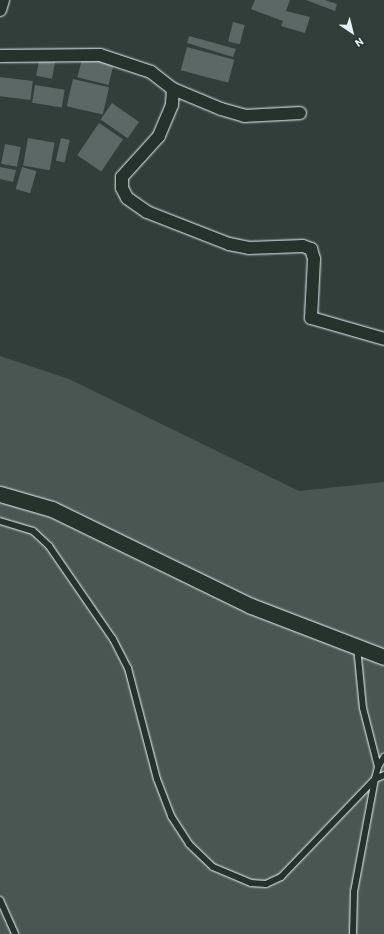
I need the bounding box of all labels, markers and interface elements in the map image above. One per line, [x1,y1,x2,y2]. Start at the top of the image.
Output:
north arrow [332,12,372,52]
text: N [352,35,366,50]

